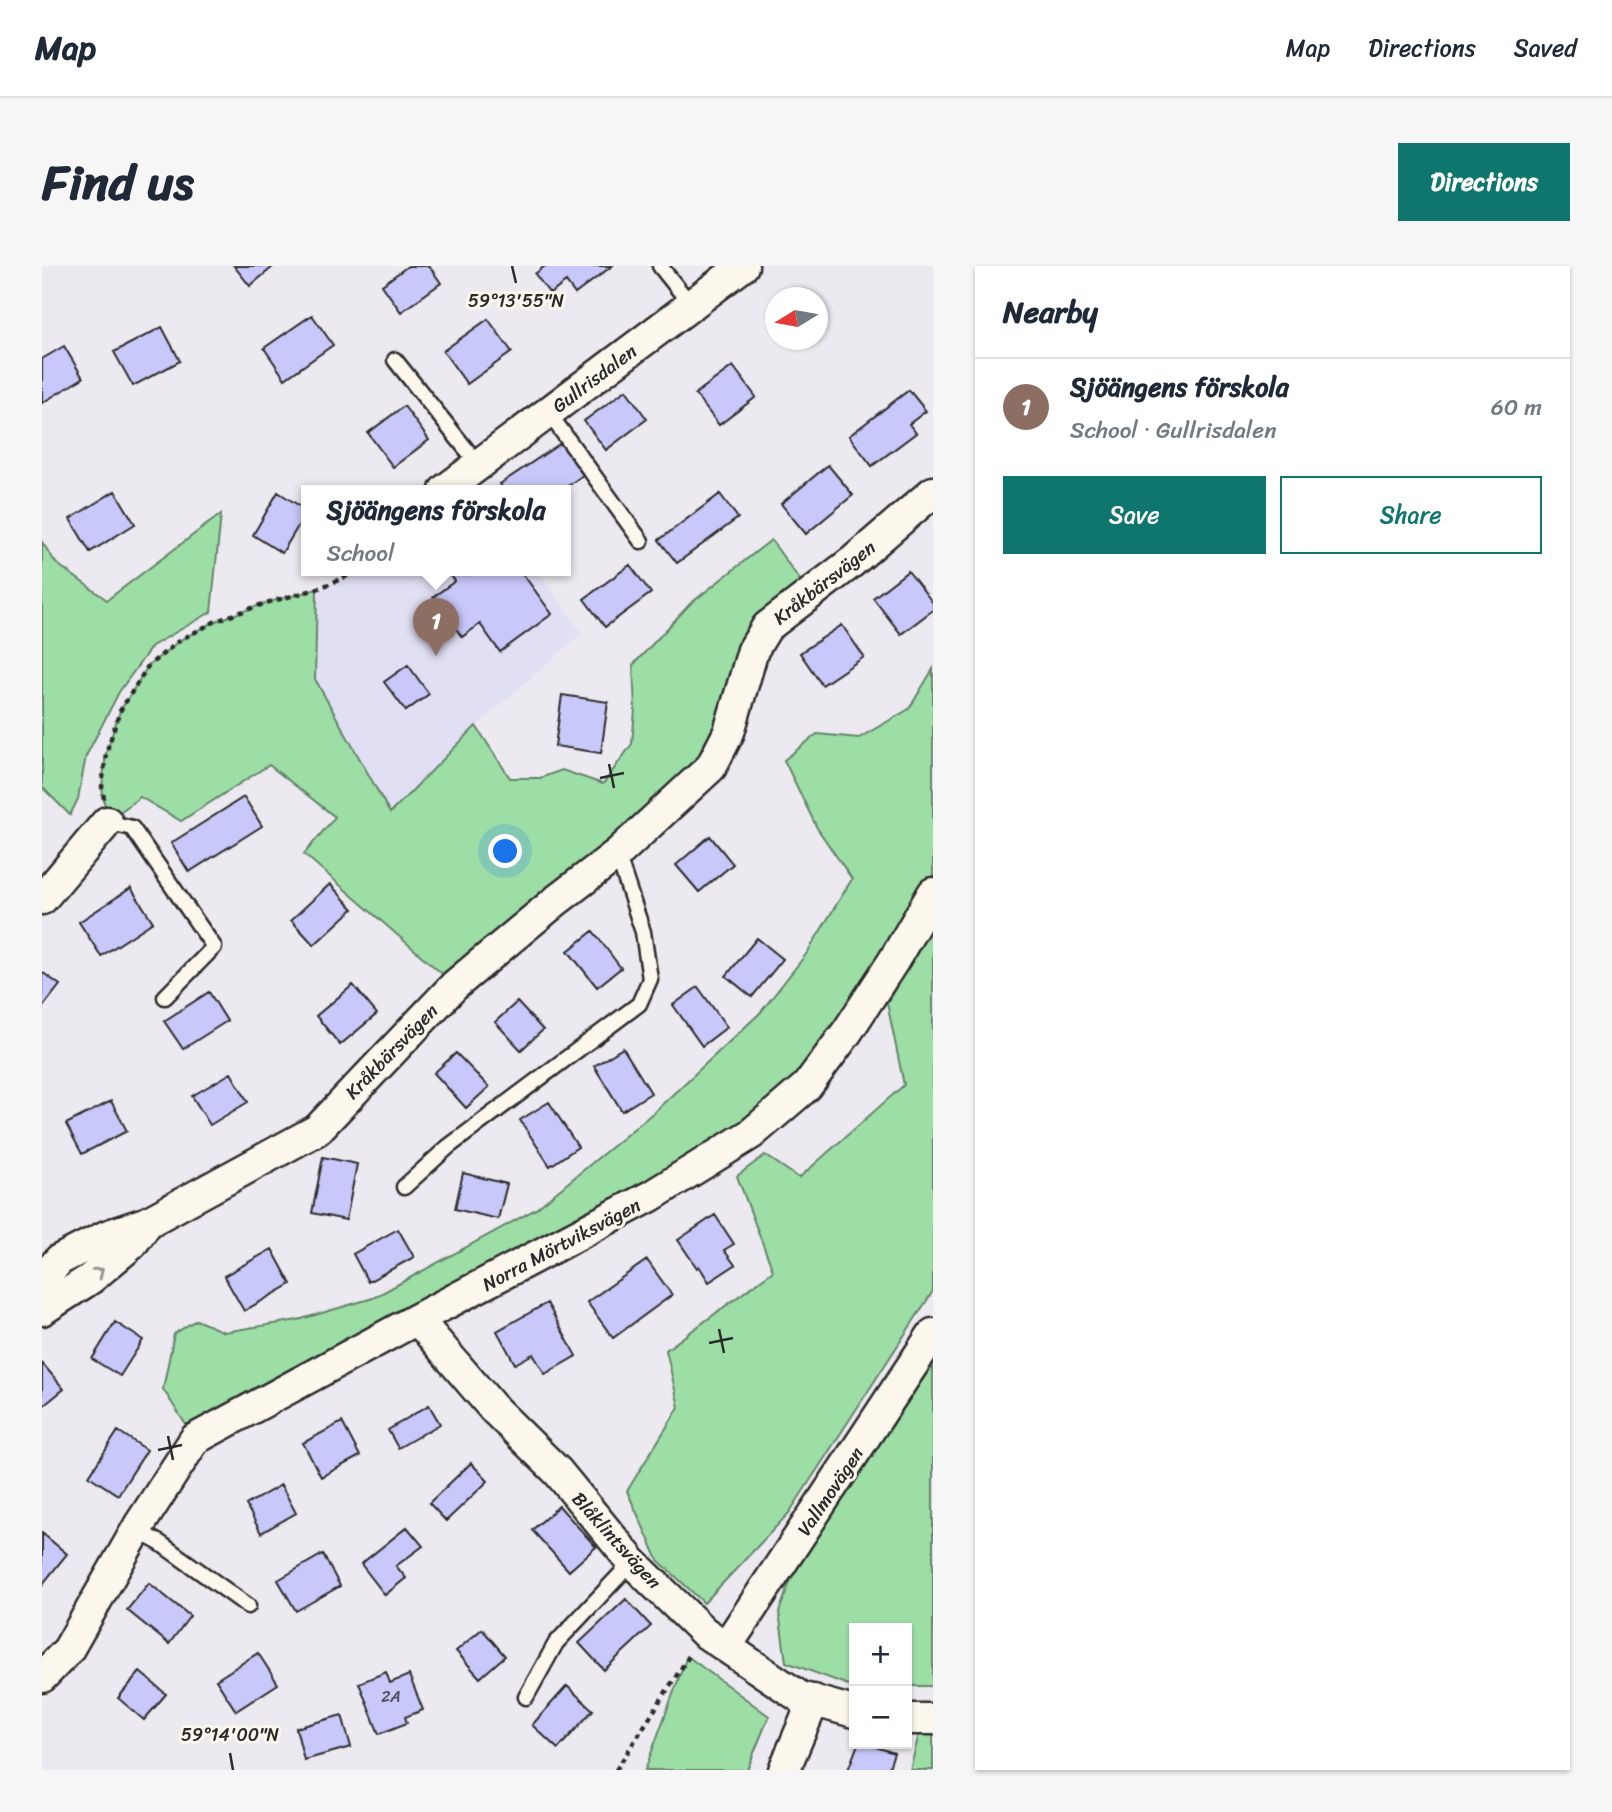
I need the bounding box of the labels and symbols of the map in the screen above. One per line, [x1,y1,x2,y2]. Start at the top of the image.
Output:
text: 59°13'55"N [468,285,565,317]
north arrow [765,287,828,350]
street label: Gullrisdalen [545,335,644,422]
street label: Kråkbärsvägen [766,531,883,633]
pin: 1 [413,598,459,656]
your location [488,834,522,868]
street label: Kråkbärsvägen [337,996,446,1107]
street label: Norra Mörtviksvägen [476,1189,647,1300]
one-way arrow [90,1268,103,1280]
street label: Vallmovägen [788,1440,873,1543]
street label: Blåklintsvägen [564,1484,670,1597]
house number: 2A [381,1682,401,1711]
text: 59°14'00"N [181,1719,280,1751]

